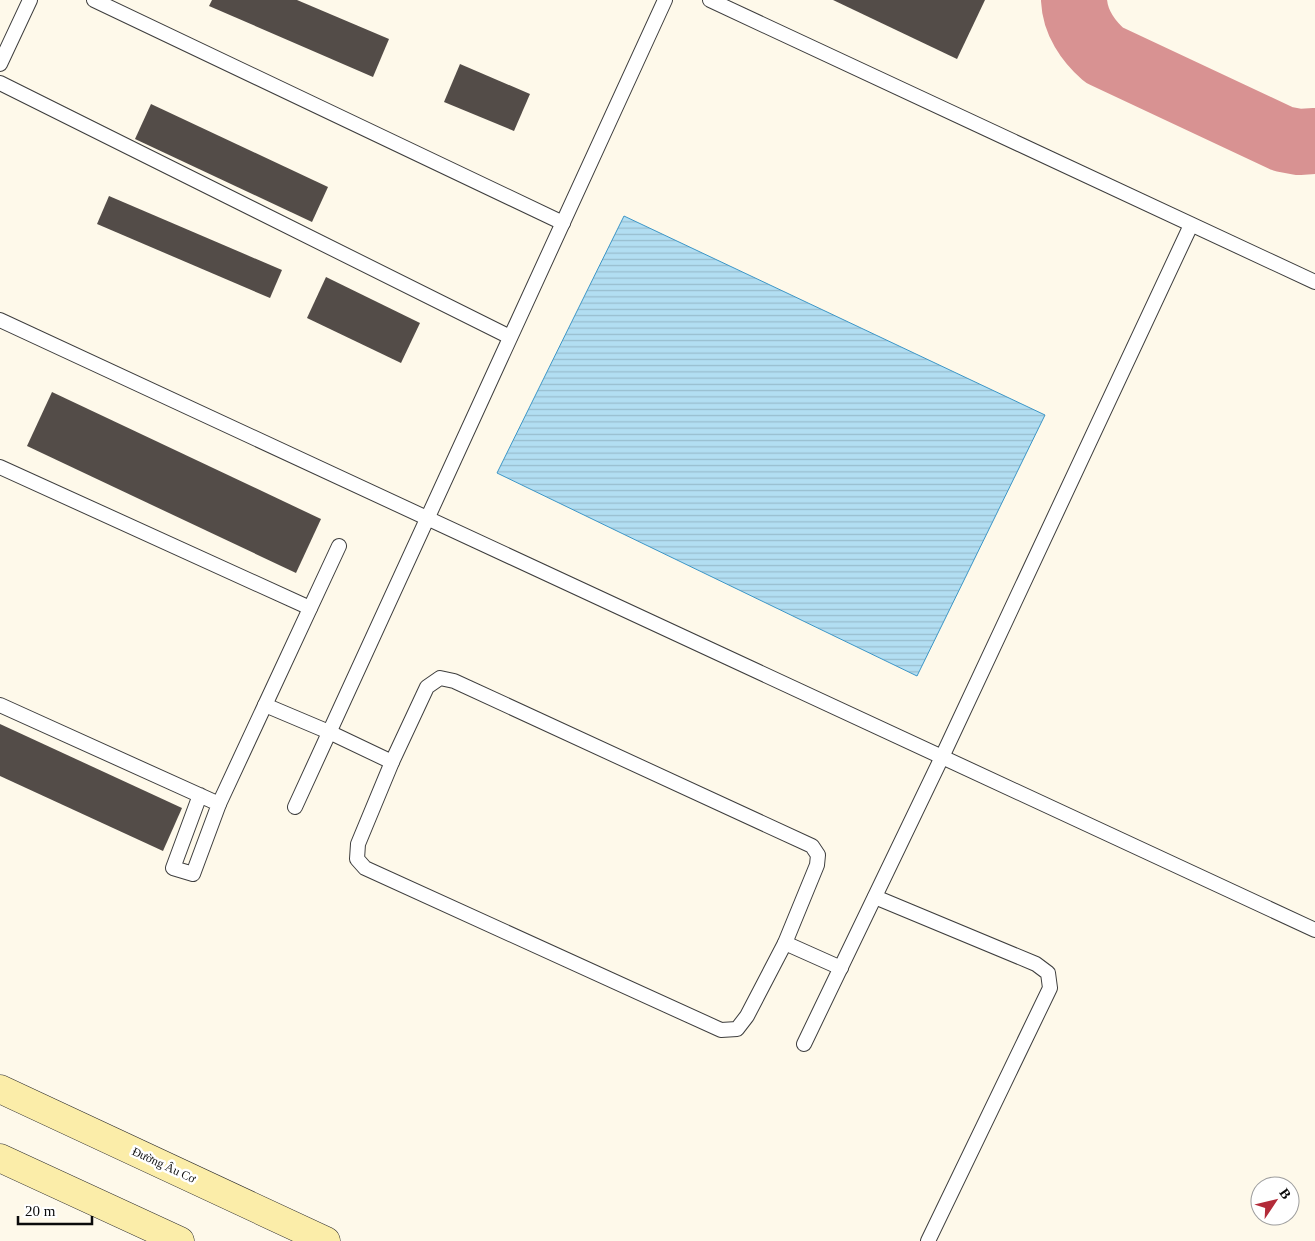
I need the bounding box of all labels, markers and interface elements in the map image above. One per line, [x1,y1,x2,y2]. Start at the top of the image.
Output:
street label: Đường Âu Cơ [130,1144,199,1186]
north arrow [1250,1176,1300,1226]
text: B [1276,1186,1294,1202]
scale bar [18,1194,91,1226]
text: 20 m [25,1203,56,1219]

